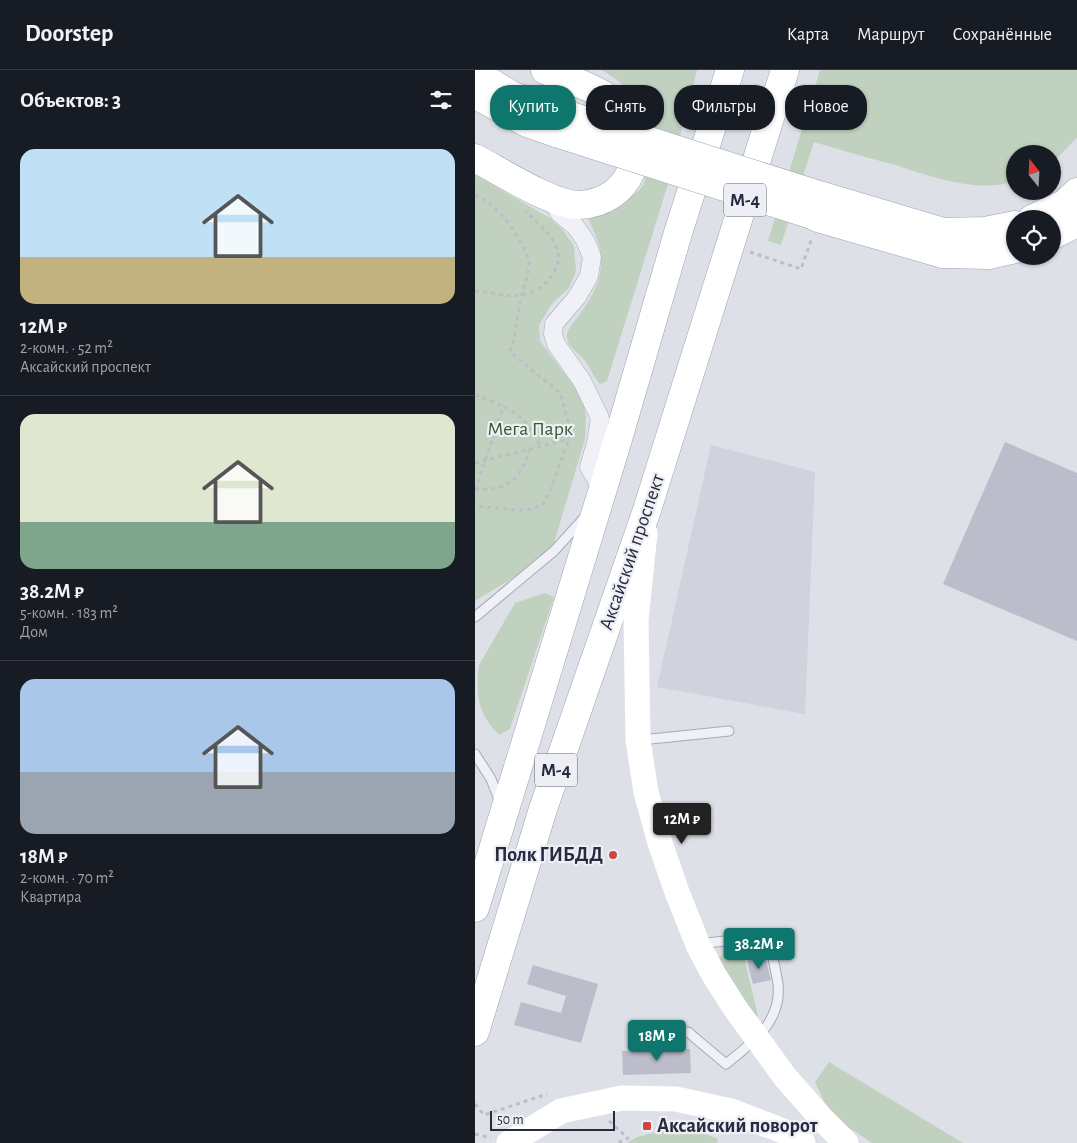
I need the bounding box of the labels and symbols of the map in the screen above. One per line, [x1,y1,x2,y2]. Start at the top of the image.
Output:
north arrow [1006,145,1061,200]
road number: М-4 [724,184,766,216]
park label: Мега Парк [487,419,573,439]
street label: Аксайский проспект [596,471,668,632]
road number: М-4 [535,754,577,786]
pin: 12M ₽ [647,802,717,845]
place label: Полк ГИБДД [494,845,603,865]
marker: Полк ГИБДД [607,849,619,861]
pin: 38.2M ₽ [713,928,805,970]
pin: 18M ₽ [622,1020,692,1062]
scale bar [490,1108,615,1131]
place label: Аксайский поворот [657,1116,818,1136]
marker: Аксайский поворот [641,1120,653,1132]

